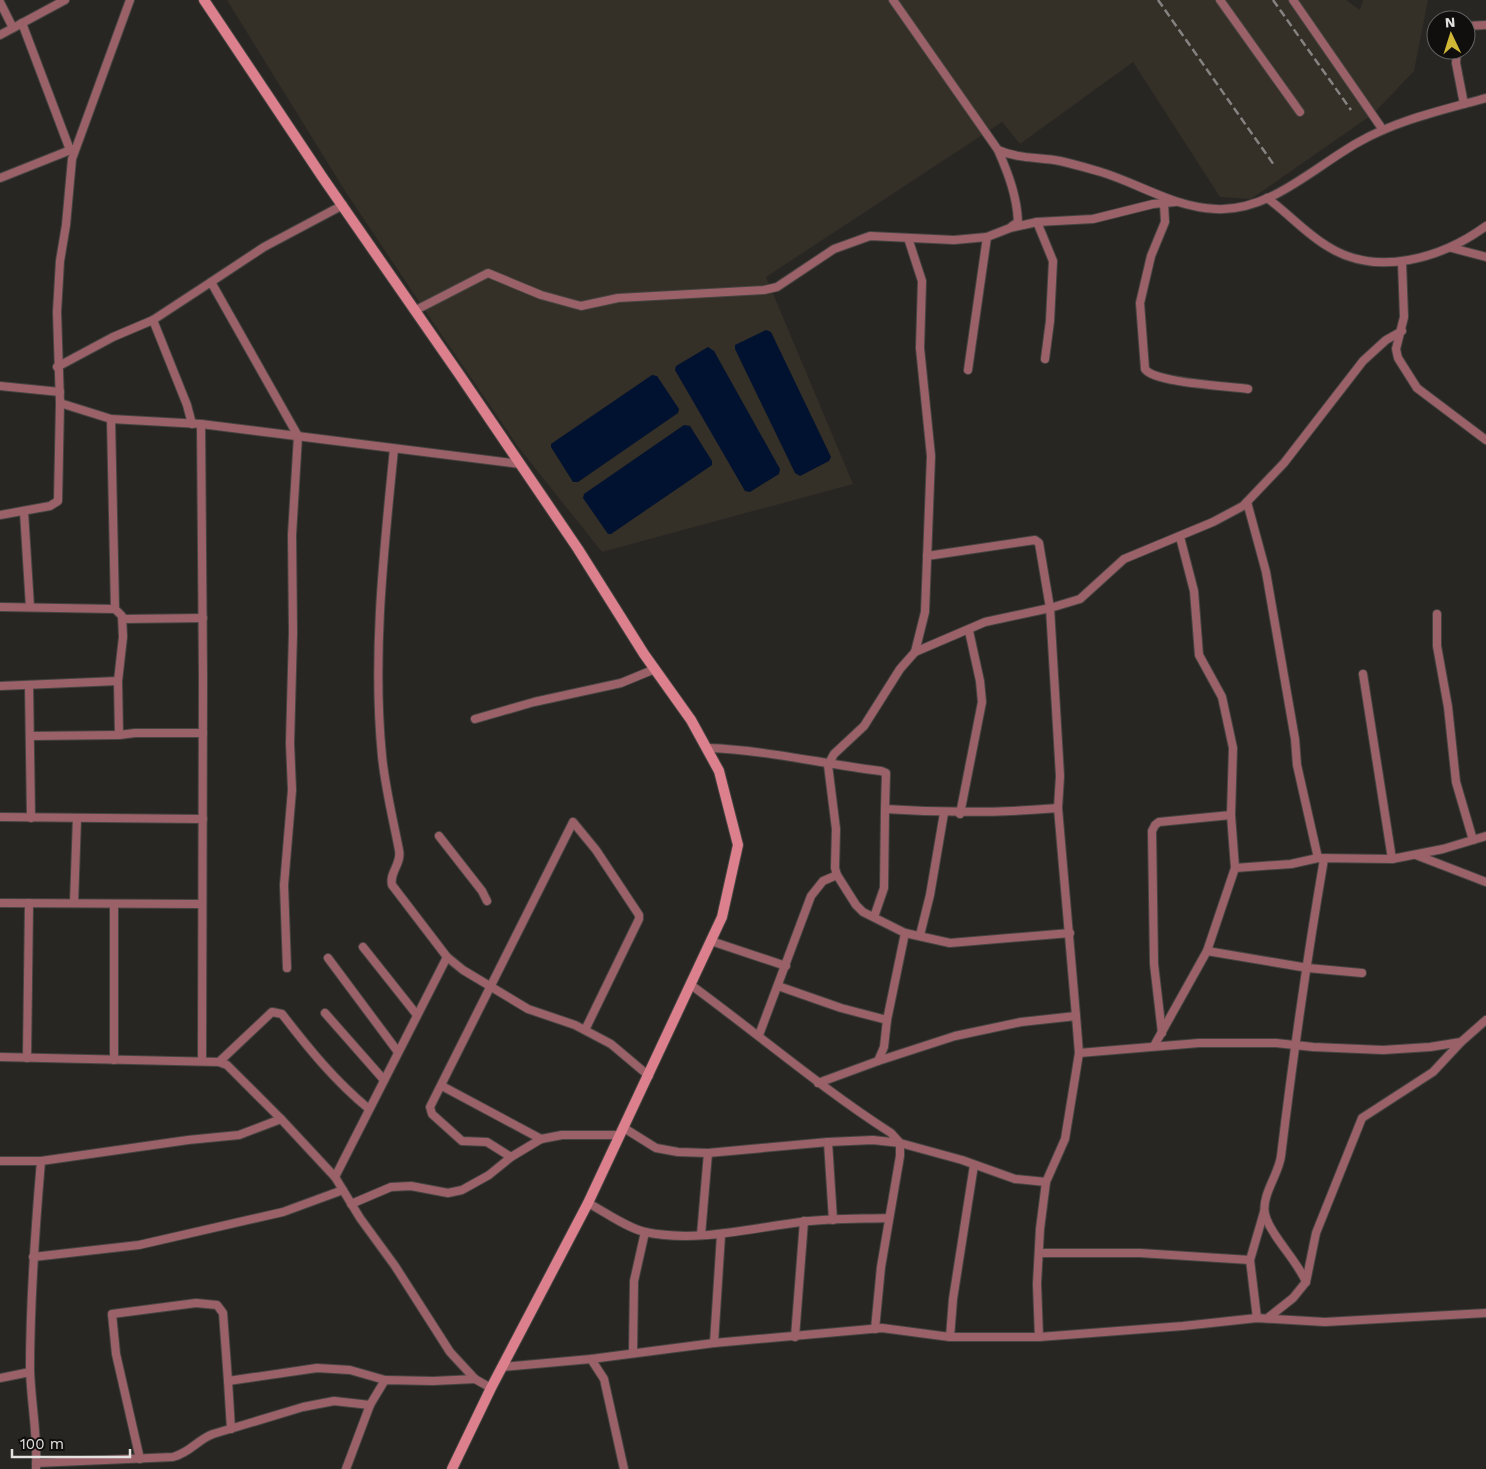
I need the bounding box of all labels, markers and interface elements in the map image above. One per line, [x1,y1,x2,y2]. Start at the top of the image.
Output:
north arrow [1426,10,1476,60]
text: N [1444,14,1456,30]
scale bar [12,1426,130,1458]
text: 100 m [20,1435,64,1453]

